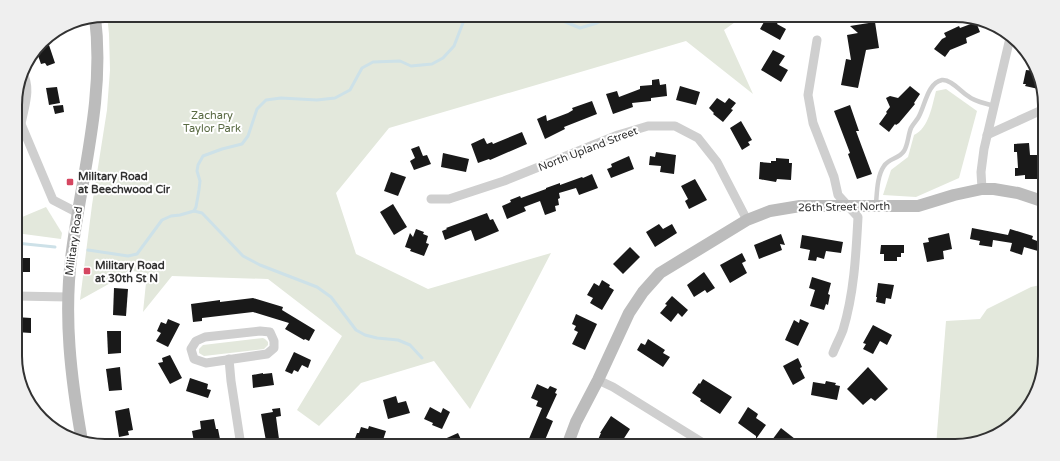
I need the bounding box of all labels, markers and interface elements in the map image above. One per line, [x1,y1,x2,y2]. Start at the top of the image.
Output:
park label: Zachary Taylor Park [183,109,241,135]
street label: North Upland Street [537,124,639,174]
place label: Military Road at Beechwood Cir [78,170,171,196]
marker: Military Road at Beechwood Cir [65,177,75,187]
street label: 26th Street North [798,200,890,214]
street label: Military Road [63,206,85,276]
place label: Military Road at 30th St N [95,259,165,285]
marker: Military Road at 30th St N [82,266,92,276]

